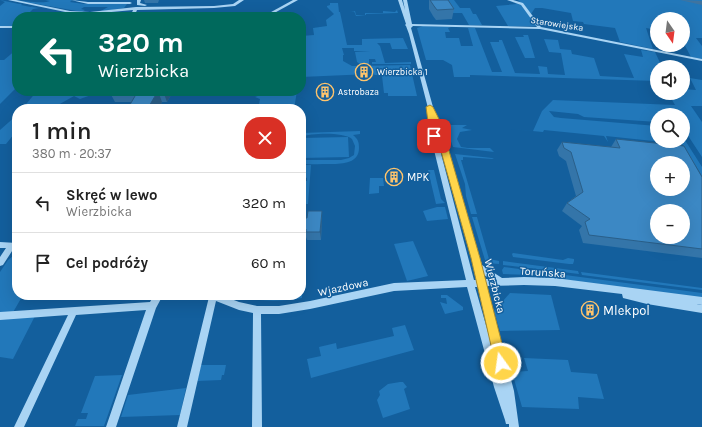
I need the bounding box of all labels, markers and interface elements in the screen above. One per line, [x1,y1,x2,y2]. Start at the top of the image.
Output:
north arrow [650,12,690,52]
map controls [650,12,690,244]
street label: Starowiejska [530,15,584,33]
text: 320 m [98,26,184,59]
icon: left [32,28,84,80]
text: Wierzbicka [98,60,189,82]
button: sound [650,60,690,100]
building icon: Wierzbicka 1 [354,62,374,82]
place label: Wierzbicka 1 [377,67,428,77]
building icon: Astrobaza [315,82,335,102]
place label: Astrobaza [338,87,379,97]
button: search [650,108,690,148]
text: 1 min [32,117,92,145]
button: close [244,117,286,159]
pin [417,119,451,153]
icon: arrive [423,125,445,147]
text: 380 m · 20:37 [32,146,111,161]
button: + [650,156,690,196]
building icon: MPK [384,167,404,187]
place label: MPK [407,171,429,184]
text: Skręć w lewo [66,186,158,204]
icon: left [32,192,54,214]
text: 320 m [242,194,286,212]
text: Wierzbicka [66,204,132,219]
button: − [650,204,690,244]
icon: arrive [32,252,54,274]
text: Cel podróży [66,254,148,272]
text: 60 m [251,254,286,272]
street label: Wierzbicka [481,258,508,315]
street label: Toruńska [520,264,566,281]
street label: Wjazdowa [317,276,369,299]
building icon: Mlekpol [580,300,600,320]
place label: Mlekpol [603,303,650,318]
position arrow [480,342,522,384]

